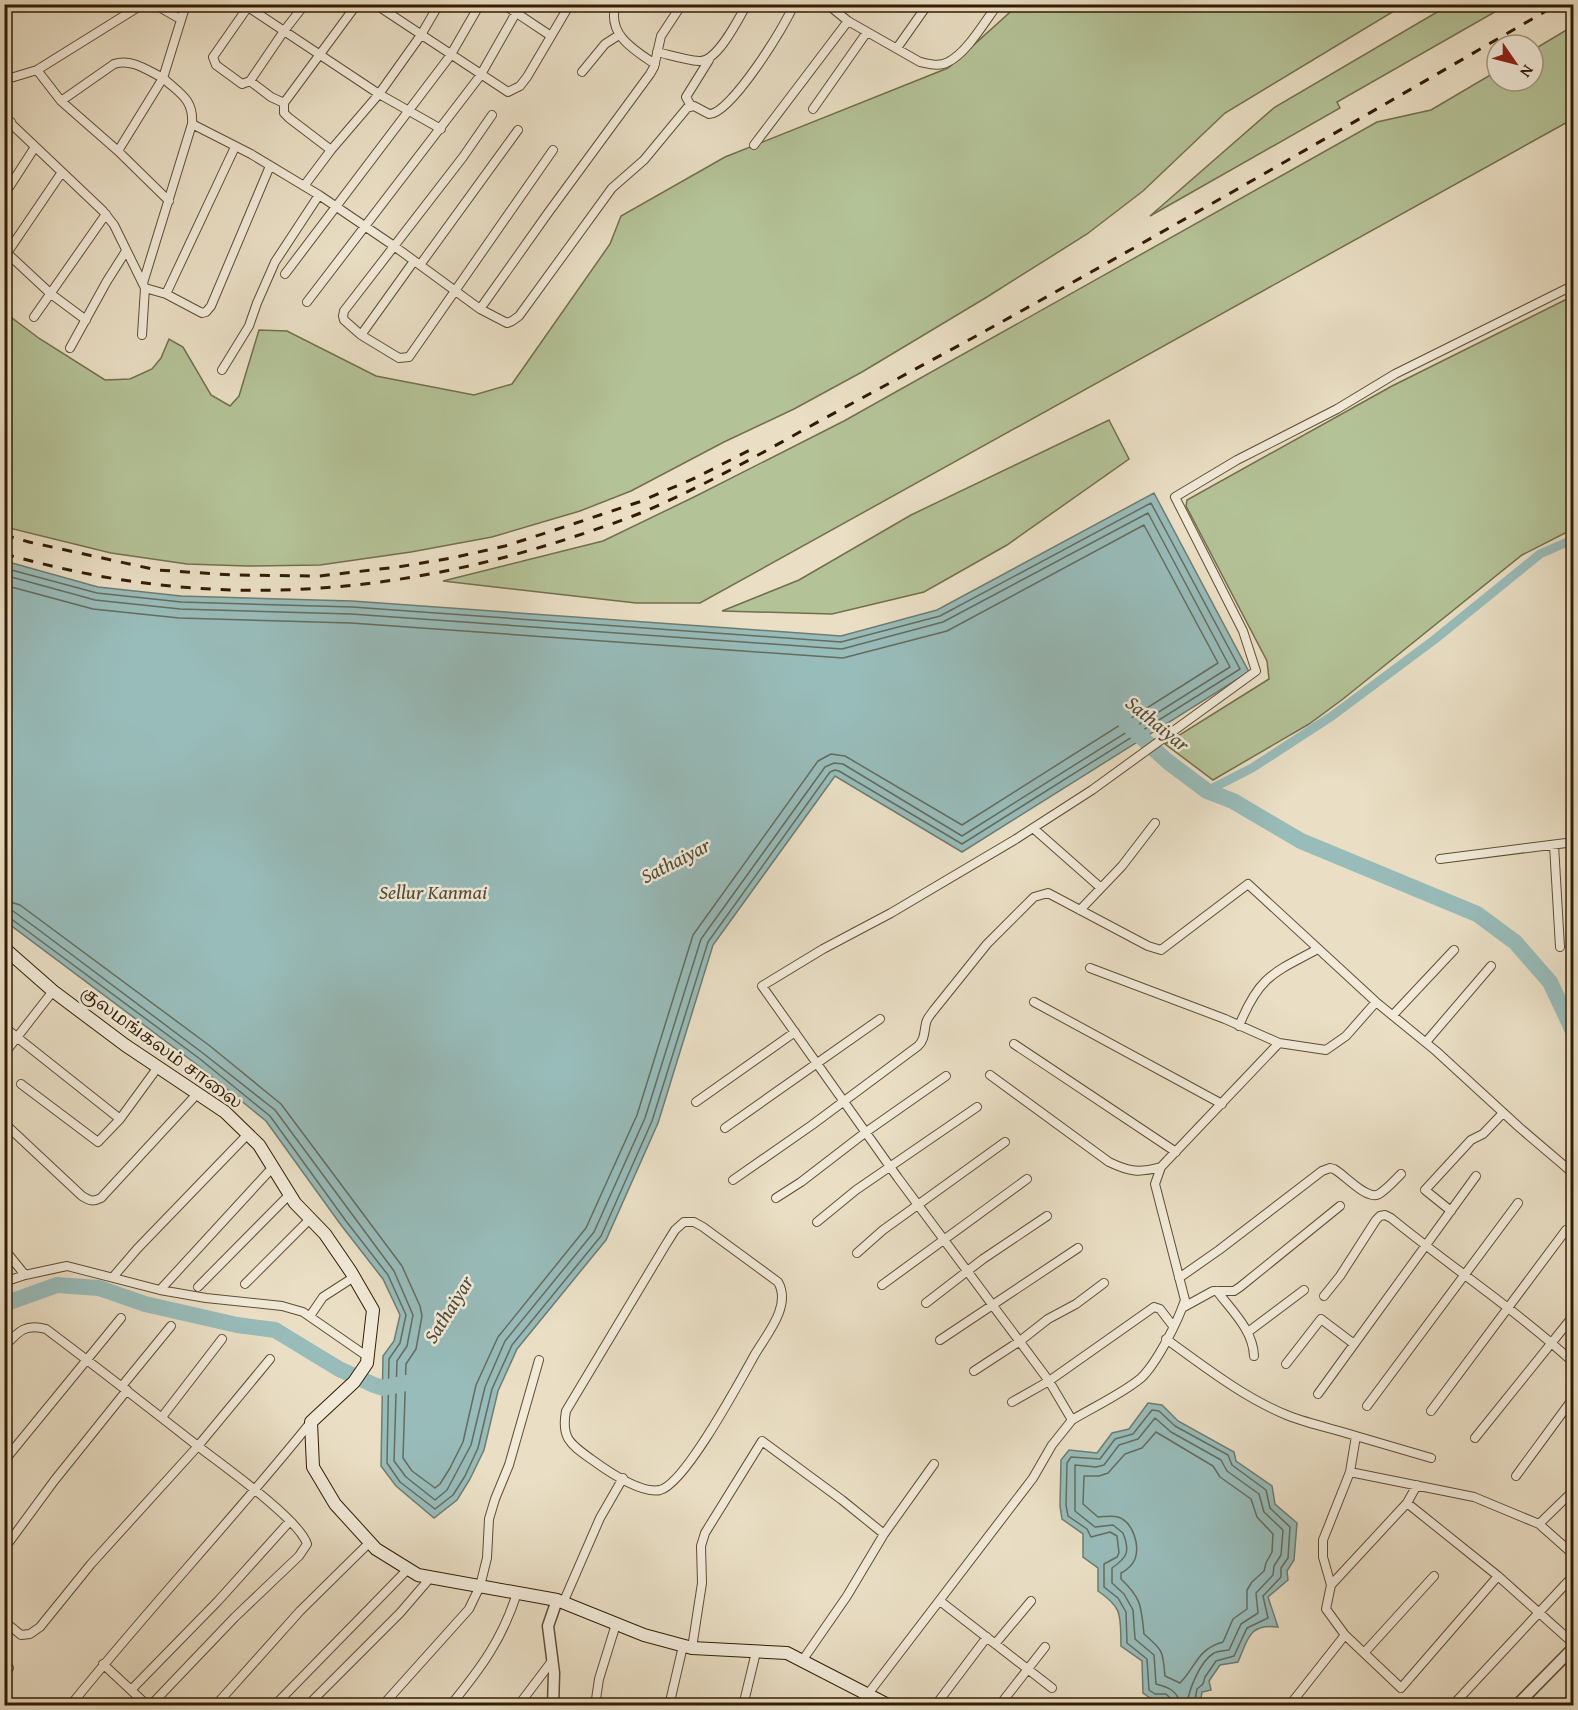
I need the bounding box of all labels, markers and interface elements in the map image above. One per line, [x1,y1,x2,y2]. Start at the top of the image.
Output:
north arrow [1485,33,1545,93]
text: N [1514,60,1540,83]
water label: Sathaiyar [1120,688,1197,758]
water label: Sathaiyar [635,830,715,890]
water label: Sellur Kanmai [379,877,487,906]
street label: குலமங்கலம் சாலை [75,979,249,1115]
water label: Sathaiyar [416,1269,480,1348]

